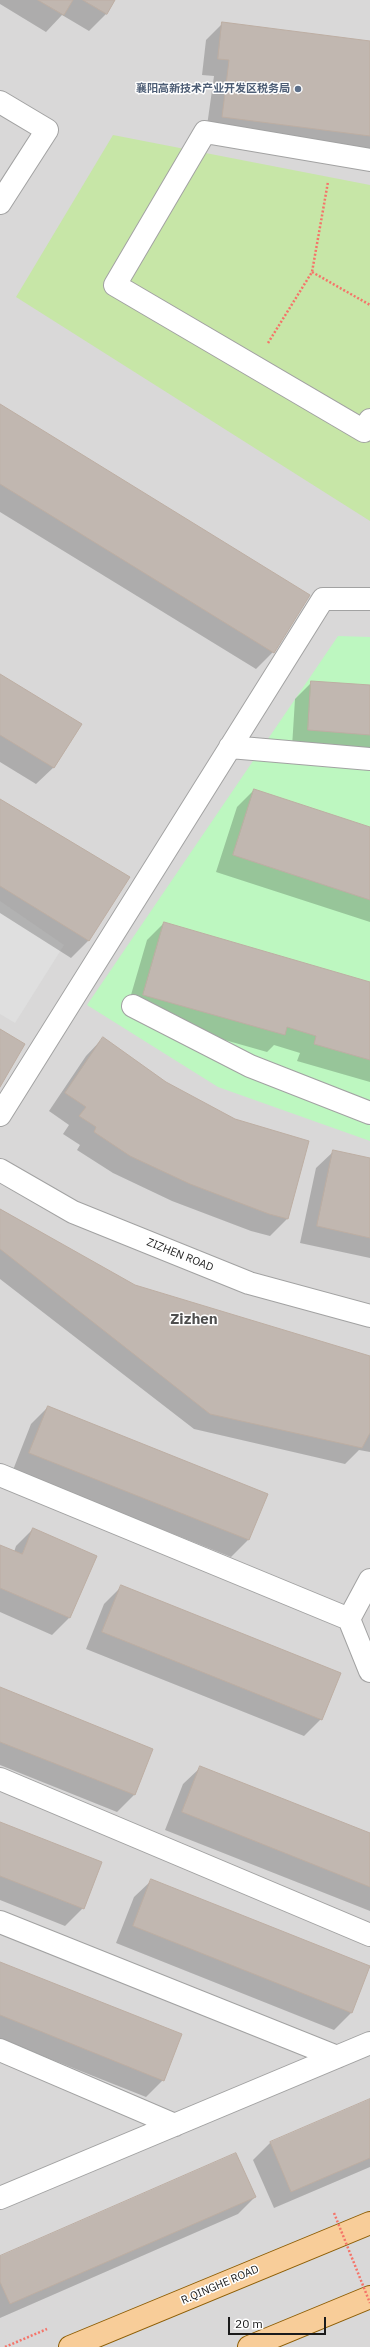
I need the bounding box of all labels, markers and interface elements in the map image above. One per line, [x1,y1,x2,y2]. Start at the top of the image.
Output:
place label: 襄阳高新技术产业开发区税务局 [136,82,290,96]
marker: 襄阳高新技术产业开发区税务局 [293,84,303,94]
street label: ZIZHEN ROAD [145,1236,215,1274]
district label: Zizhen [170,1311,218,1329]
street label: R.QINGHE ROAD [179,2263,261,2307]
scale bar [230,2309,328,2335]
text: 20 m [235,2316,263,2331]

